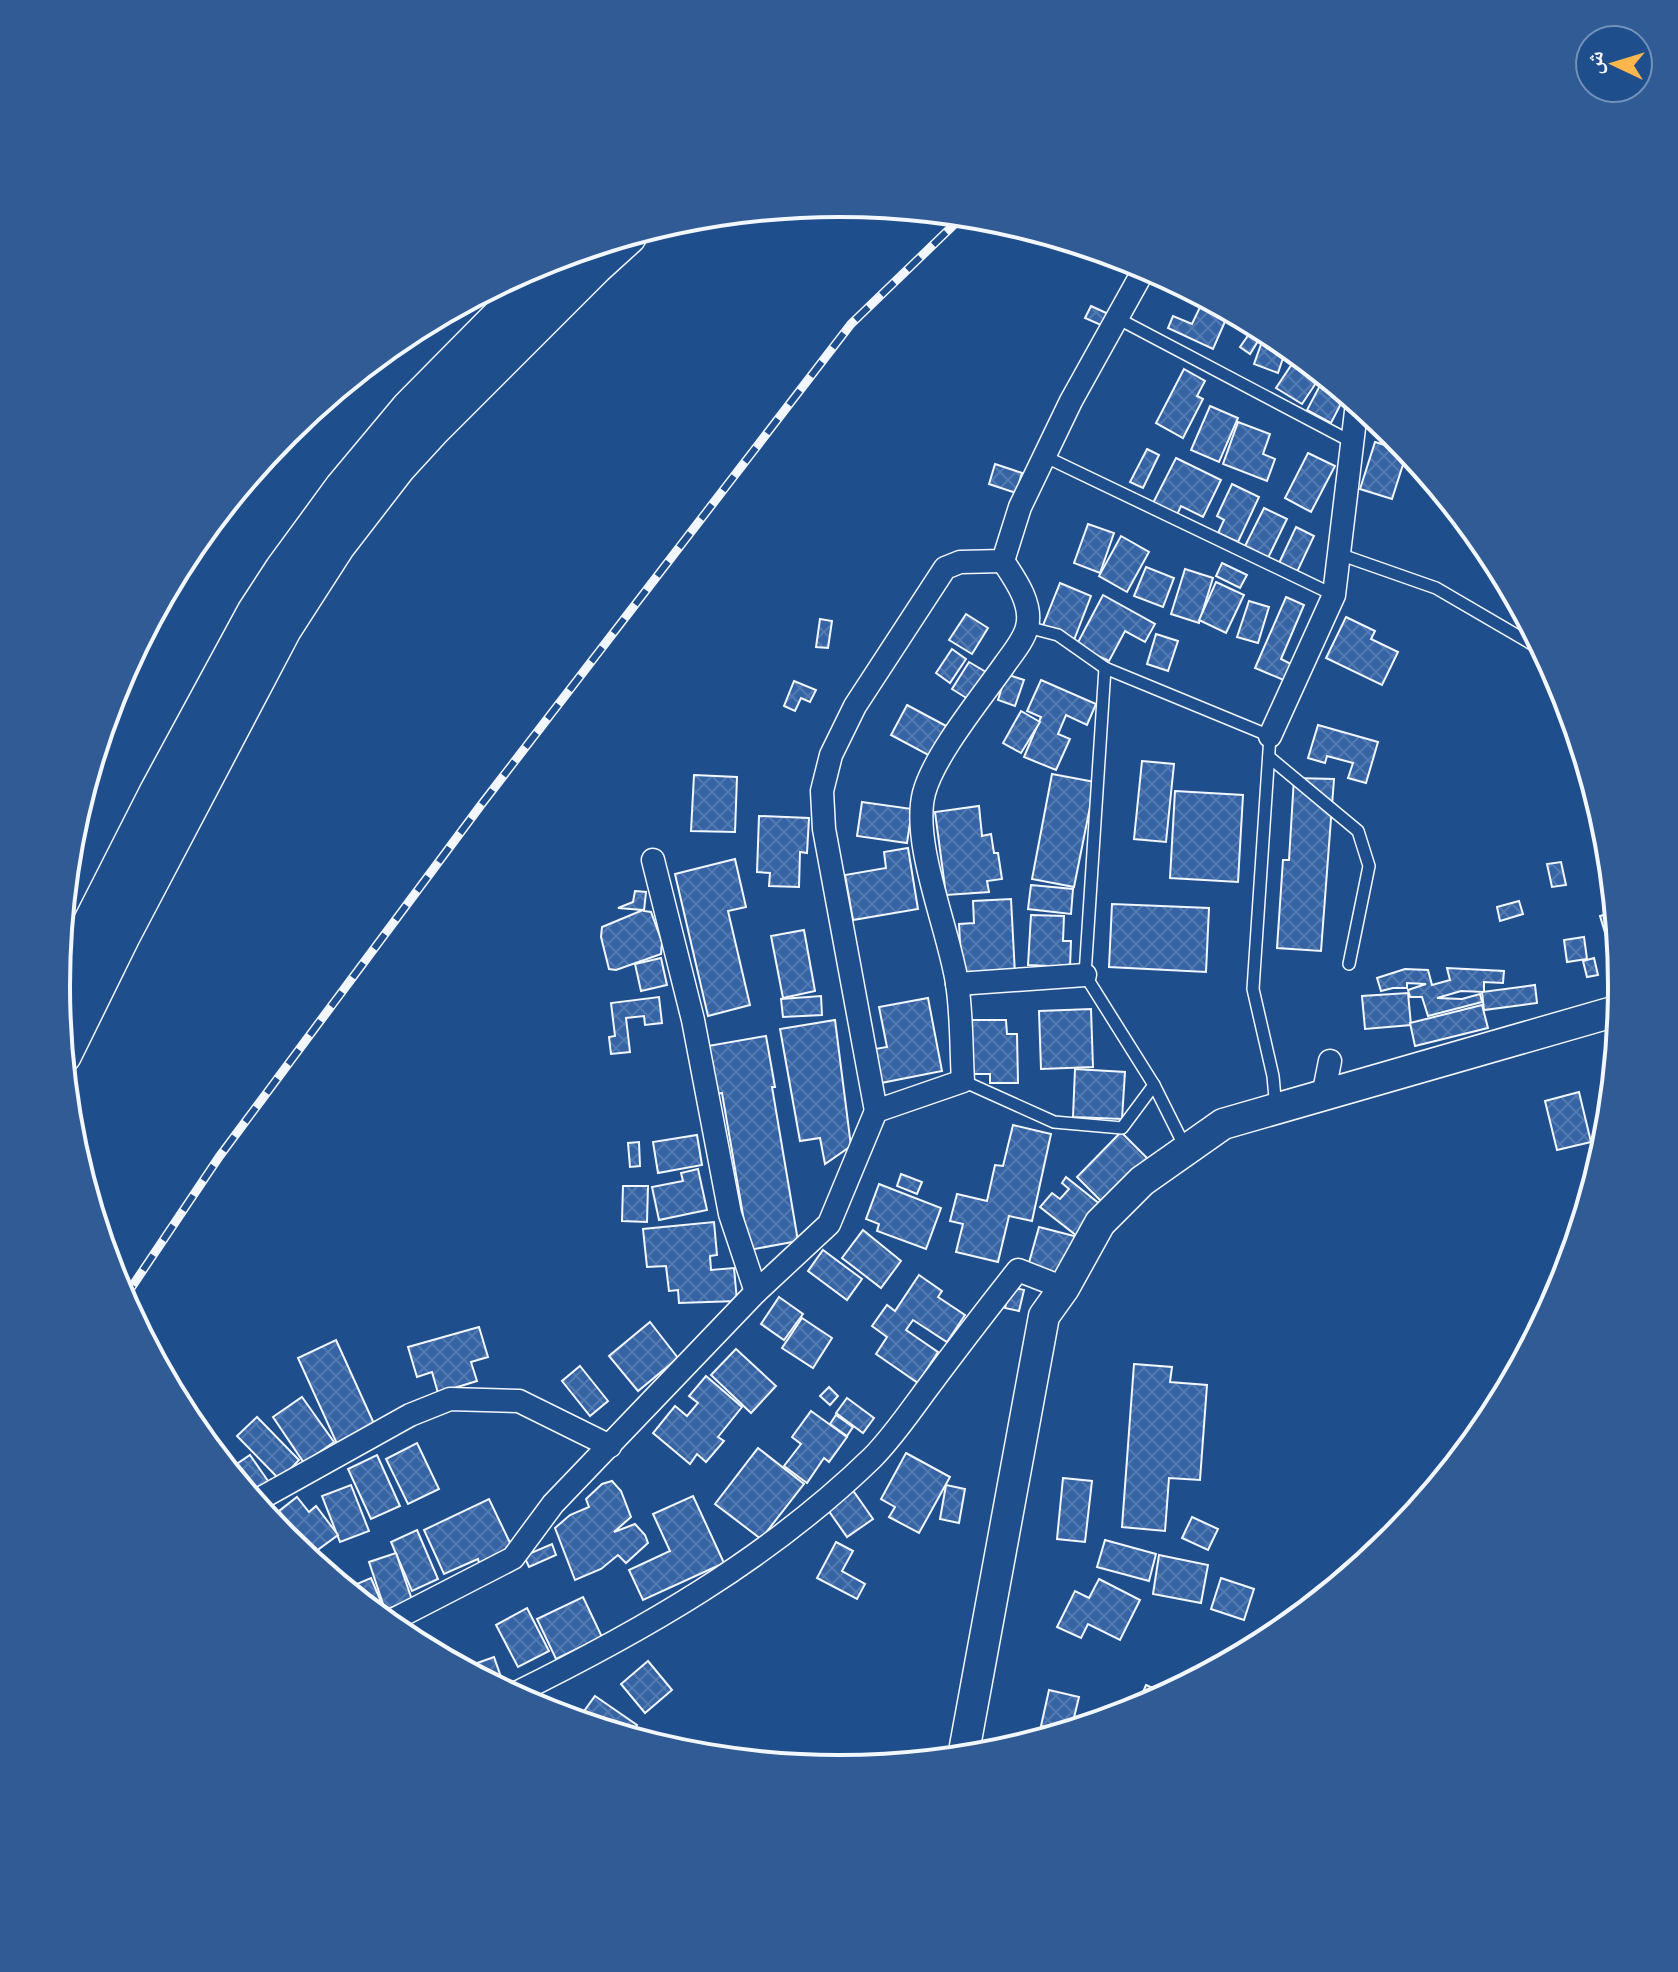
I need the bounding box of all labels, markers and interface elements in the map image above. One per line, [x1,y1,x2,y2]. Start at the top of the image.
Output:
north arrow [1574,24,1654,104]
text: ش [1581,50,1609,75]

